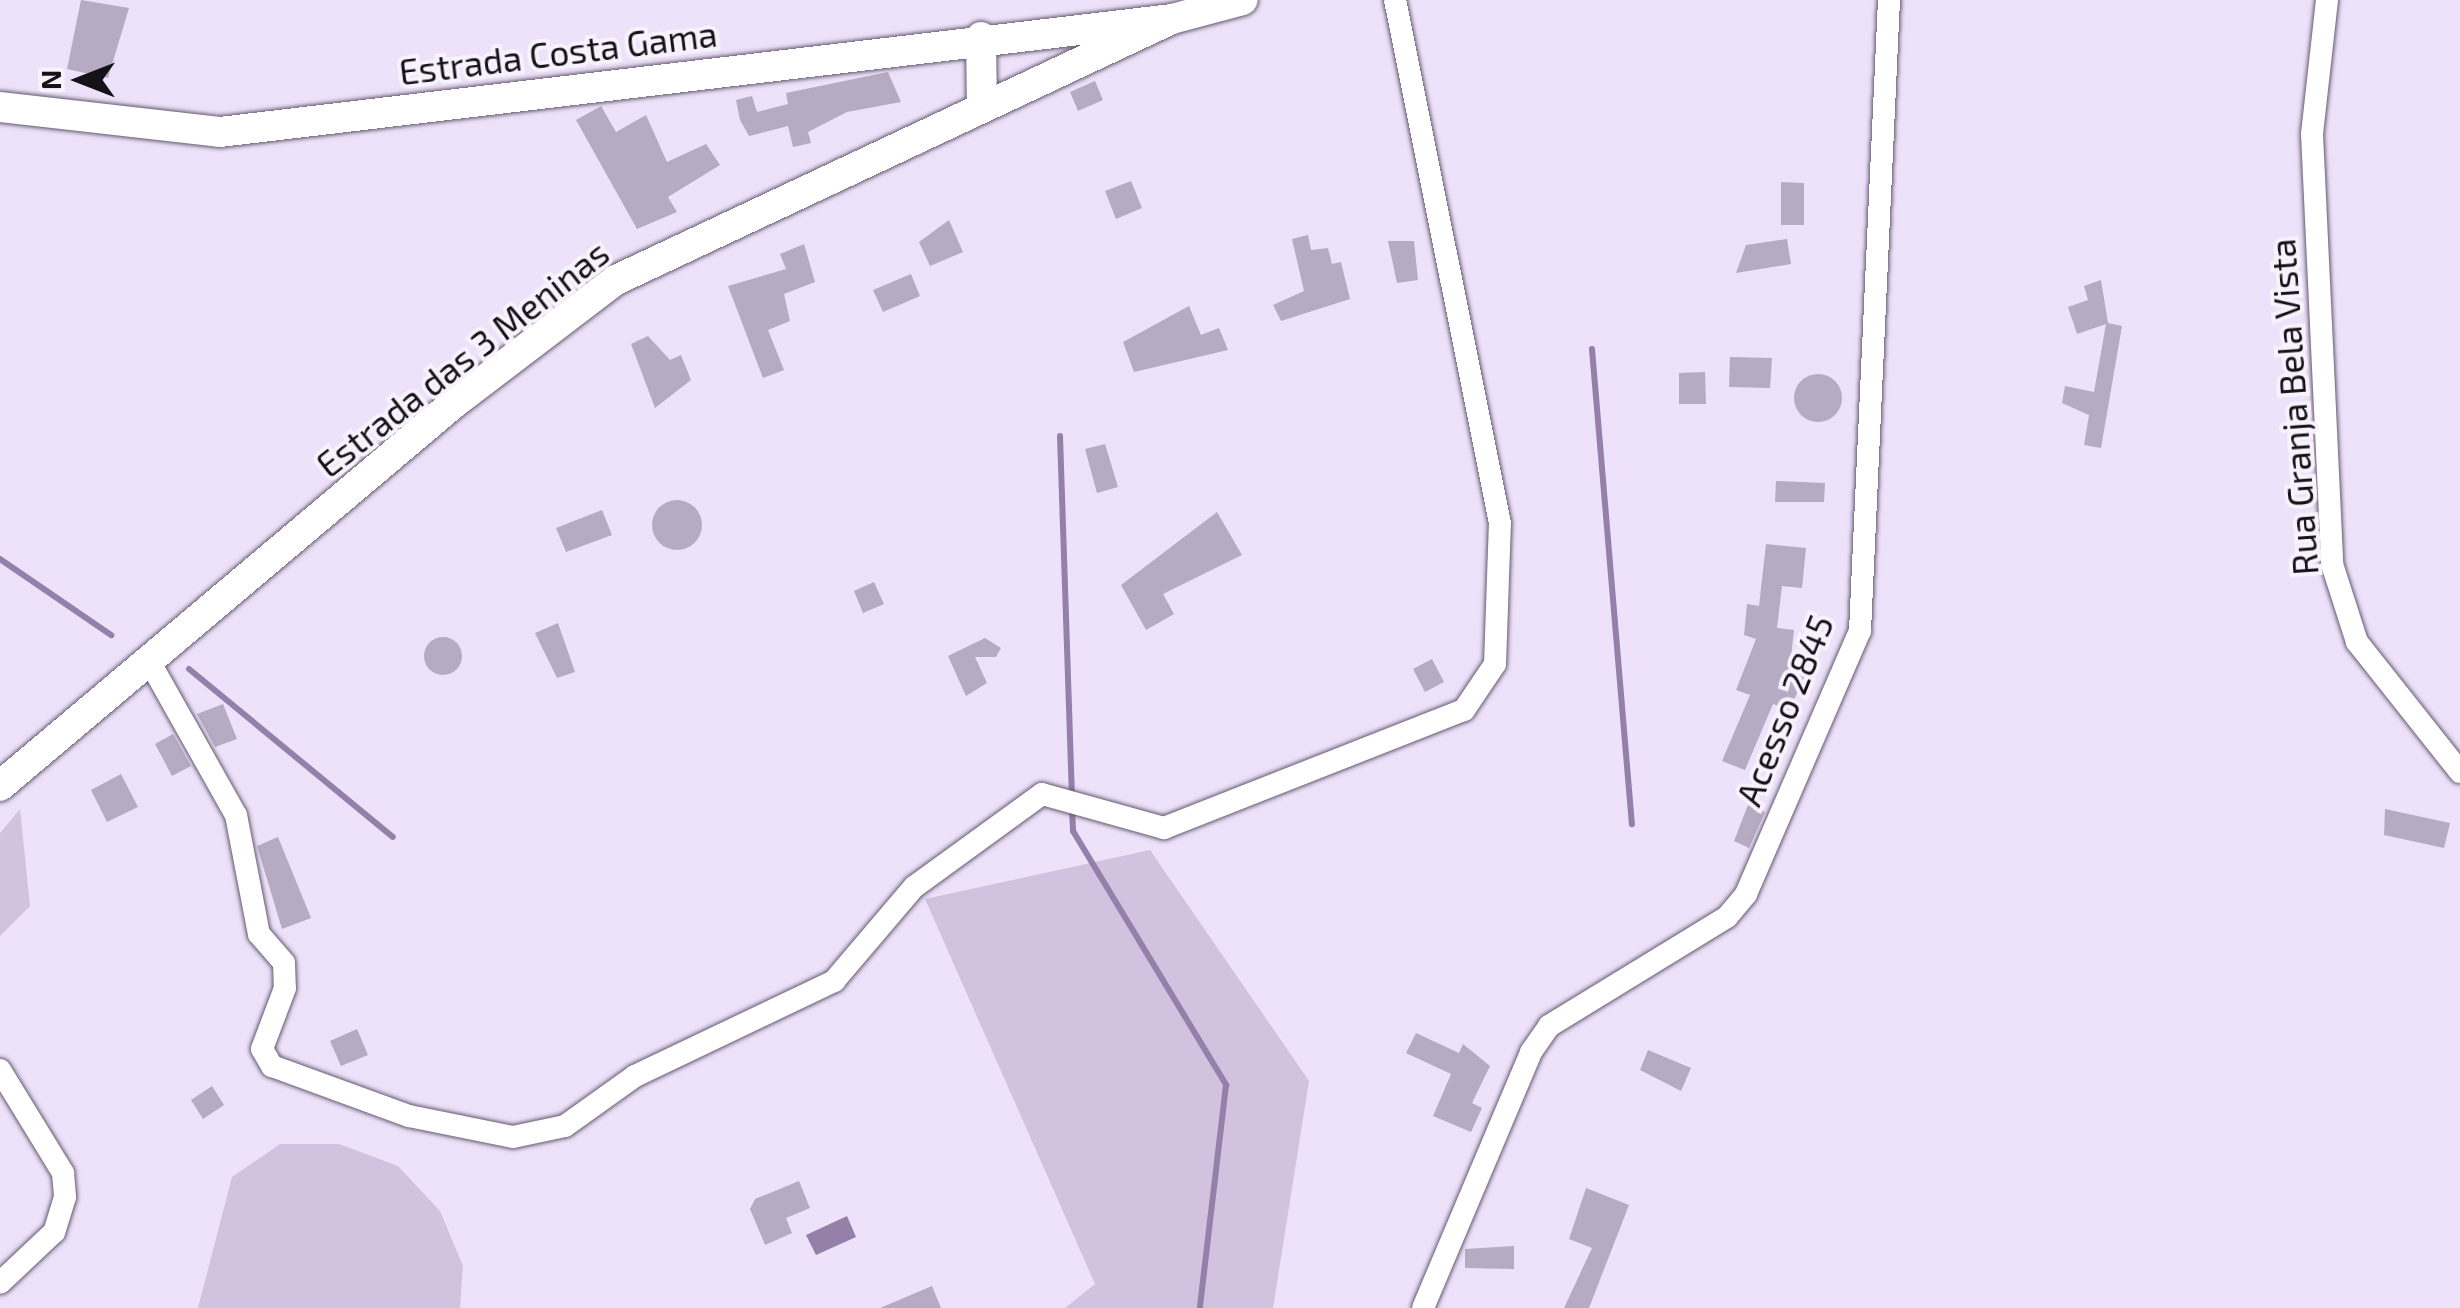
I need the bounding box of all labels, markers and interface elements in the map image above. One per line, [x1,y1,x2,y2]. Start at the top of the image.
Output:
street label: Estrada Costa Gama [397,12,719,92]
north arrow [30,30,130,130]
text: N [33,70,67,90]
street label: Estrada das 3 Meninas [308,231,616,485]
street label: Rua Granja Bela Vista [2260,237,2326,577]
street label: Acesso 2845 [1727,609,1841,811]

